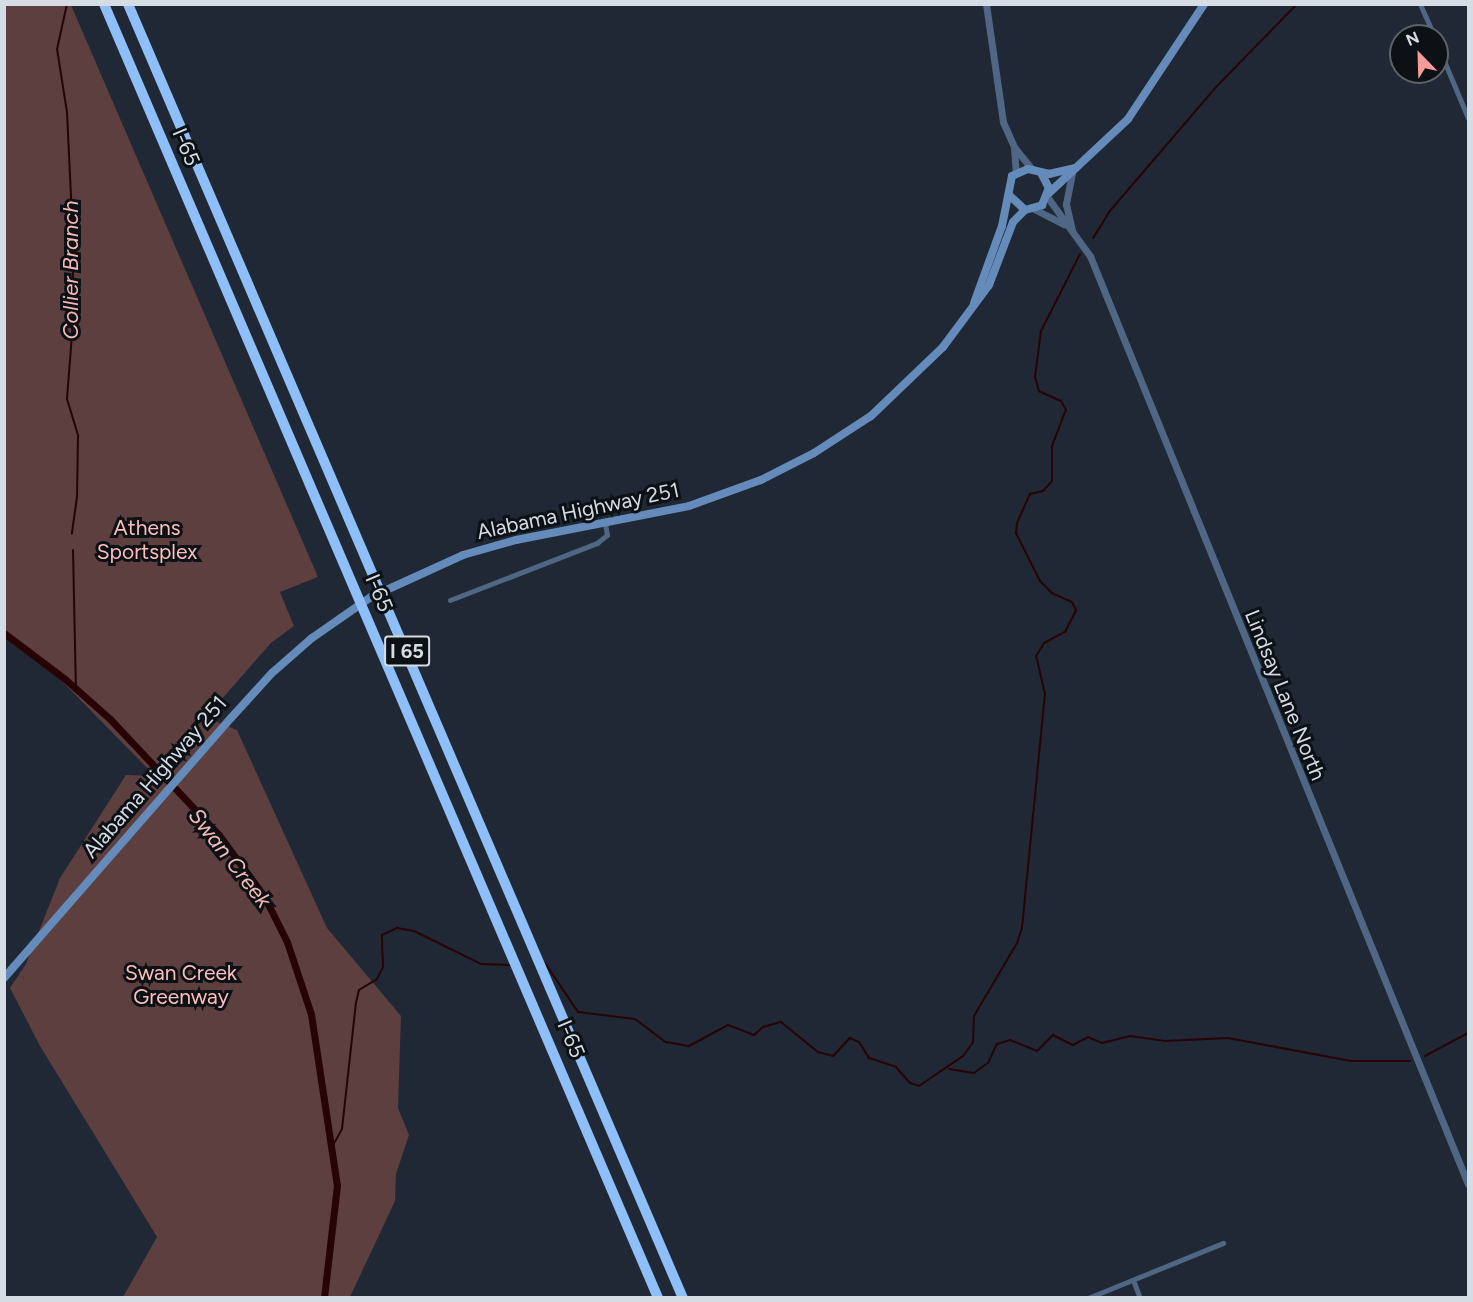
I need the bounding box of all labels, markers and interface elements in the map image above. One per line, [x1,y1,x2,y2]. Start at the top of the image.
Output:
north arrow [1389,24,1449,84]
text: N [1403,28,1422,50]
street label: I-65 [167,124,205,170]
water label: Collier Branch [58,201,84,339]
street label: Alabama Highway 251 [474,477,682,545]
park label: Athens Sportsplex [97,515,197,565]
street label: I-65 [360,570,398,616]
street label: Lindsay Lane North [1239,606,1331,784]
road number: I 65 [383,634,431,668]
street label: Alabama Highway 251 [78,691,232,863]
water label: Swan Creek [183,803,277,913]
park label: Swan Creek Greenway [125,960,237,1010]
street label: I-65 [552,1016,590,1062]

